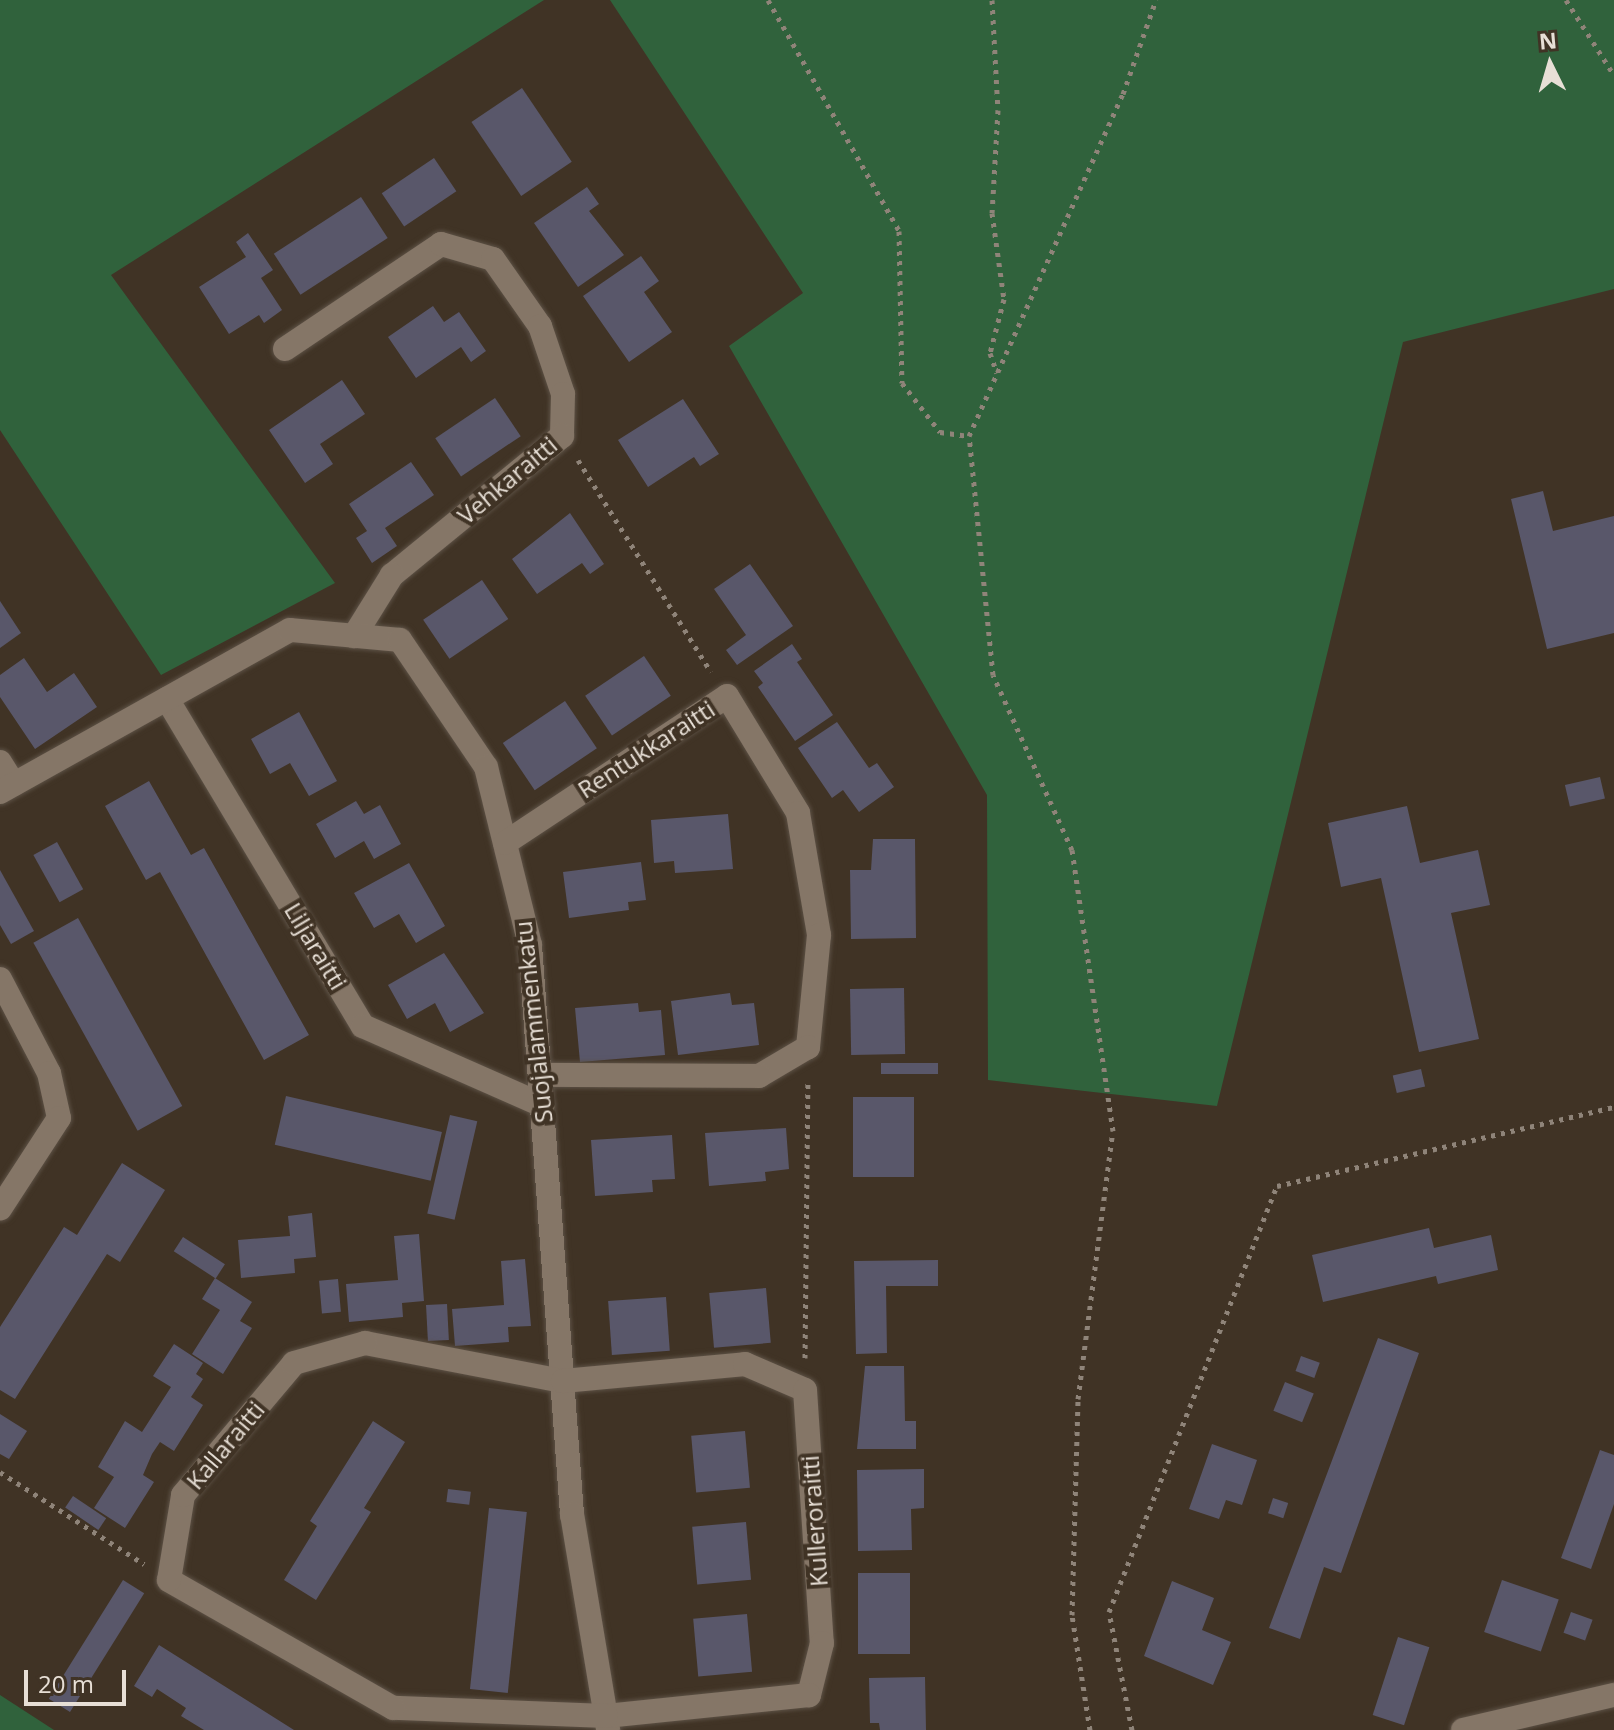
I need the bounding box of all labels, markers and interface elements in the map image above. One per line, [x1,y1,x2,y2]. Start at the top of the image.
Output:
north arrow [1510,24,1590,104]
text: N [1538,24,1558,56]
street label: Vehkaraitti [451,430,563,530]
street label: Rentukkaraitti [572,694,720,804]
street label: Liljaraitti [279,897,353,995]
street label: Suojalammenkatu [508,920,558,1124]
street label: Kallaraitti [180,1395,270,1495]
street label: Kulleroraitti [795,1454,833,1588]
scale bar [28,1654,130,1704]
text: 20 m [38,1667,94,1700]

